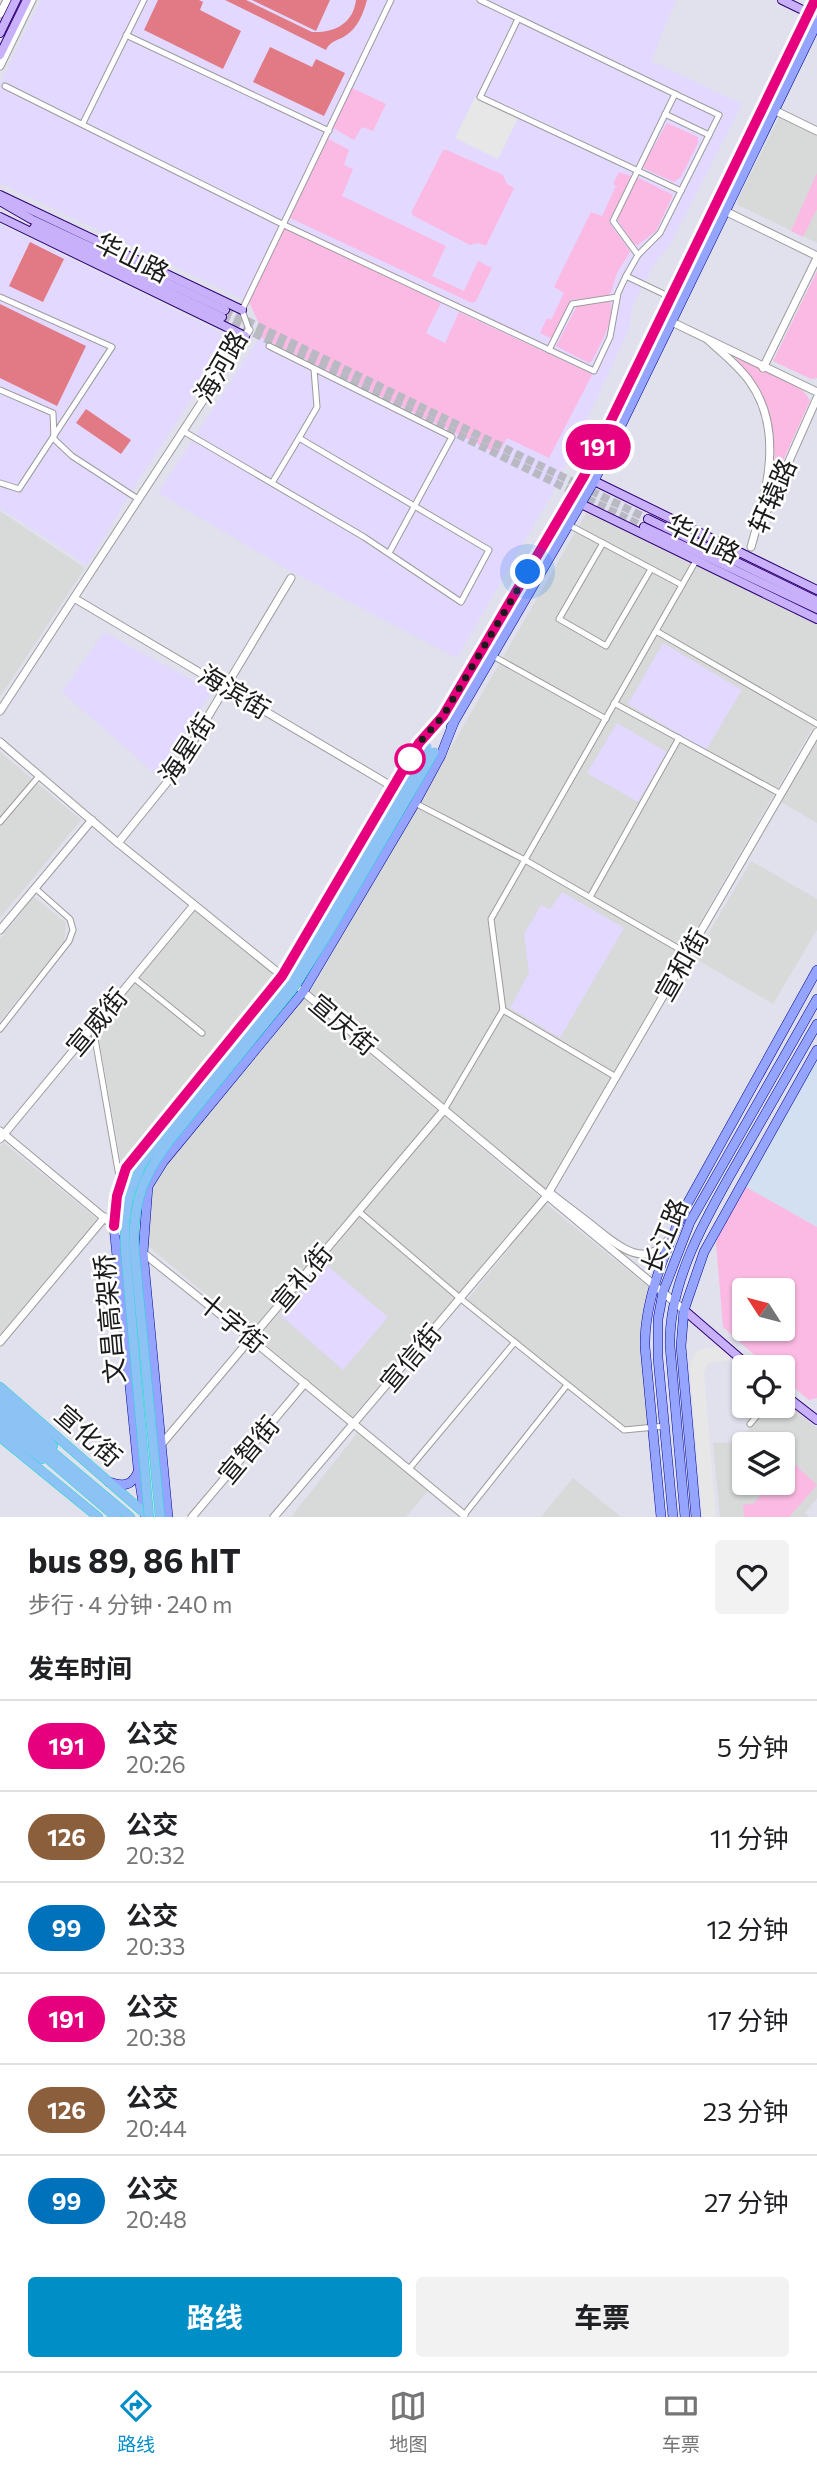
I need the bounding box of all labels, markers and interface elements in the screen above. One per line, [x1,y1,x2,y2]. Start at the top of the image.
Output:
street label: 华山路 [91,226,175,288]
street label: 海河路 [187,325,253,408]
line badge: 191 [558,424,638,470]
text: 191 [580,432,616,461]
street label: 轩辕路 [742,453,802,537]
street label: 华山路 [662,507,746,569]
your location [510,554,545,589]
street label: 海滨街 [193,657,276,724]
street label: 海星街 [151,707,220,789]
unlabelled marker [395,744,425,774]
street label: 宣和街 [648,923,714,1006]
street label: 宣威街 [59,981,133,1061]
street label: 宣庆街 [304,987,384,1061]
street label: 长江路 [634,1193,693,1277]
street label: 宣礼街 [264,1237,338,1317]
street label: 文昌高架桥 [87,1253,130,1385]
north arrow [732,1278,794,1340]
map controls [732,1278,795,1495]
street label: 十字街 [193,1285,273,1358]
street label: 宣信街 [373,1317,447,1397]
button: locate [732,1355,795,1418]
street label: 宣化街 [49,1398,129,1472]
street label: 宣智街 [211,1409,285,1489]
button: layers [732,1432,795,1495]
text: bus 89, 86 hIT [28,1539,241,1580]
button: heart [715,1540,789,1614]
text: 步行 · 4 分钟 · 240 m [28,1590,232,1618]
text: 发车时间 [28,1652,132,1683]
text: 公交 [126,1717,178,1748]
text: 191 [48,1731,85,1760]
text: 5 分钟 [717,1731,789,1762]
text: 20:26 [126,1750,186,1778]
text: 公交 [126,1808,178,1839]
text: 126 [47,1822,86,1851]
text: 11 分钟 [710,1822,789,1853]
text: 20:32 [126,1841,185,1869]
text: 公交 [126,1899,178,1930]
text: 99 [52,1913,81,1942]
text: 12 分钟 [706,1913,789,1944]
text: 20:33 [126,1932,185,1960]
text: 公交 [126,1990,178,2021]
text: 191 [48,2004,85,2033]
text: 17 分钟 [707,2004,789,2035]
text: 20:38 [126,2023,186,2051]
text: 公交 [126,2081,178,2112]
text: 126 [47,2095,86,2124]
text: 23 分钟 [703,2095,789,2126]
text: 20:44 [126,2114,187,2142]
text: 公交 [126,2172,178,2203]
text: 99 [52,2186,81,2215]
text: 27 分钟 [704,2186,789,2217]
text: 20:48 [126,2205,187,2233]
button: 路线 [28,2277,402,2357]
button: 车票 [416,2277,789,2357]
tab: 路线 [117,2387,155,2456]
tab: 地图 [389,2387,428,2456]
tab: 车票 [662,2387,700,2456]

